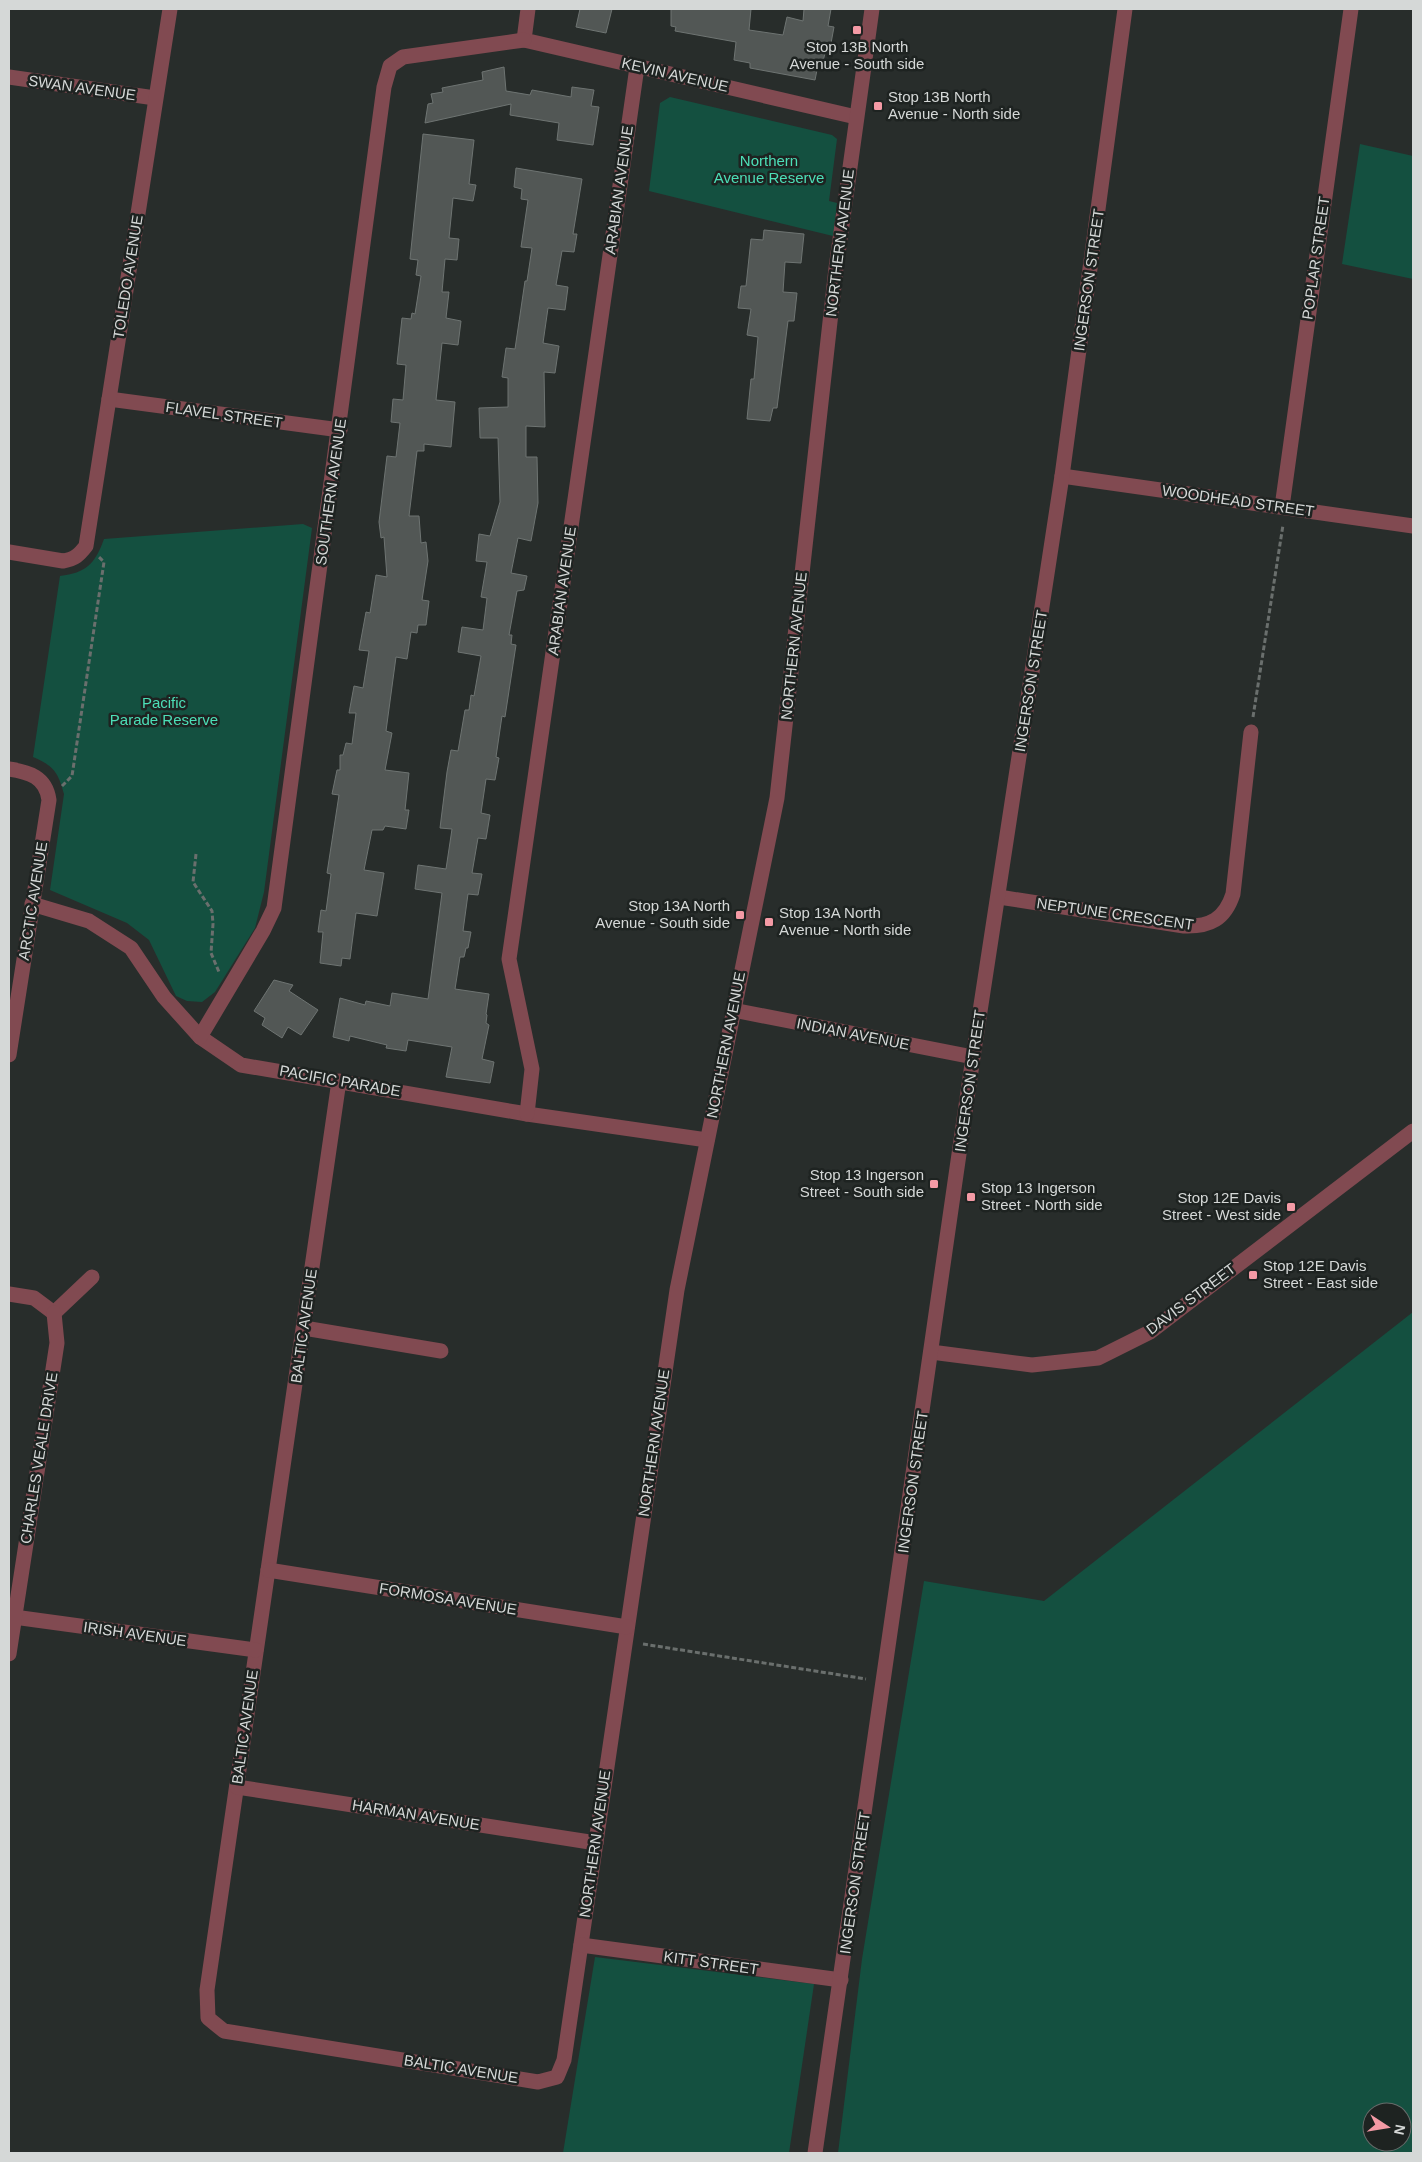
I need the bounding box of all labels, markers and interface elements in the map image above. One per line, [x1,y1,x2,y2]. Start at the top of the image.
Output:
marker: Stop 13B North Avenue - South side [851,24,863,36]
place label: Stop 13B North Avenue - South side [790,38,924,72]
street label: KEVIN AVENUE [620,54,730,95]
street label: SWAN AVENUE [27,72,137,103]
place label: Stop 13B North Avenue - North side [888,88,1020,122]
marker: Stop 13B North Avenue - North side [872,100,884,112]
street label: ARABIAN AVENUE [601,124,636,255]
park label: Northern Avenue Reserve [714,152,824,186]
street label: NORTHERN AVENUE [822,168,857,318]
street label: POPLAR STREET [1298,195,1333,321]
street label: INGERSON STREET [1070,208,1107,352]
street label: TOLEDO AVENUE [109,214,146,340]
street label: FLAVEL STREET [165,398,283,431]
street label: SOUTHERN AVENUE [312,417,349,566]
street label: WOODHEAD STREET [1161,481,1315,520]
street label: ARABIAN AVENUE [544,525,579,656]
street label: NORTHERN AVENUE [777,571,810,721]
street label: INGERSON STREET [1011,609,1050,753]
park label: Pacific Parade Reserve [110,694,218,728]
street label: ARCTIC AVENUE [15,840,50,961]
street label: NEPTUNE CRESCENT [1035,894,1195,933]
place label: Stop 13A North Avenue - South side [595,897,730,931]
place label: Stop 13A North Avenue - North side [779,904,911,938]
marker: Stop 13A North Avenue - South side [734,909,746,921]
marker: Stop 13A North Avenue - North side [763,916,775,928]
street label: NORTHERN AVENUE [703,970,748,1119]
street label: INGERSON STREET [951,1009,988,1153]
street label: INDIAN AVENUE [795,1014,911,1053]
street label: PACIFIC PARADE [278,1061,402,1100]
place label: Stop 13 Ingerson Street - South side [800,1166,924,1200]
marker: Stop 13 Ingerson Street - South side [928,1178,940,1190]
place label: Stop 13 Ingerson Street - North side [981,1179,1103,1213]
place label: Stop 12E Davis Street - West side [1162,1189,1281,1223]
marker: Stop 13 Ingerson Street - North side [965,1191,977,1203]
marker: Stop 12E Davis Street - West side [1285,1201,1297,1213]
place label: Stop 12E Davis Street - East side [1263,1257,1378,1291]
street label: DAVIS STREET [1143,1260,1239,1338]
street label: BALTIC AVENUE [287,1268,320,1384]
marker: Stop 12E Davis Street - East side [1247,1269,1259,1281]
street label: NORTHERN AVENUE [635,1368,672,1518]
street label: CHARLES VEALE DRIVE [17,1371,60,1545]
street label: INGERSON STREET [894,1410,931,1554]
street label: FORMOSA AVENUE [378,1579,518,1618]
street label: IRISH AVENUE [82,1618,188,1649]
street label: BALTIC AVENUE [228,1669,261,1785]
street label: NORTHERN AVENUE [576,1769,613,1919]
street label: HARMAN AVENUE [351,1796,481,1833]
street label: INGERSON STREET [836,1811,873,1955]
street label: KITT STREET [663,1947,760,1978]
street label: BALTIC AVENUE [403,2051,519,2086]
north arrow [1362,2102,1412,2152]
text: N [1391,2123,1409,2136]

